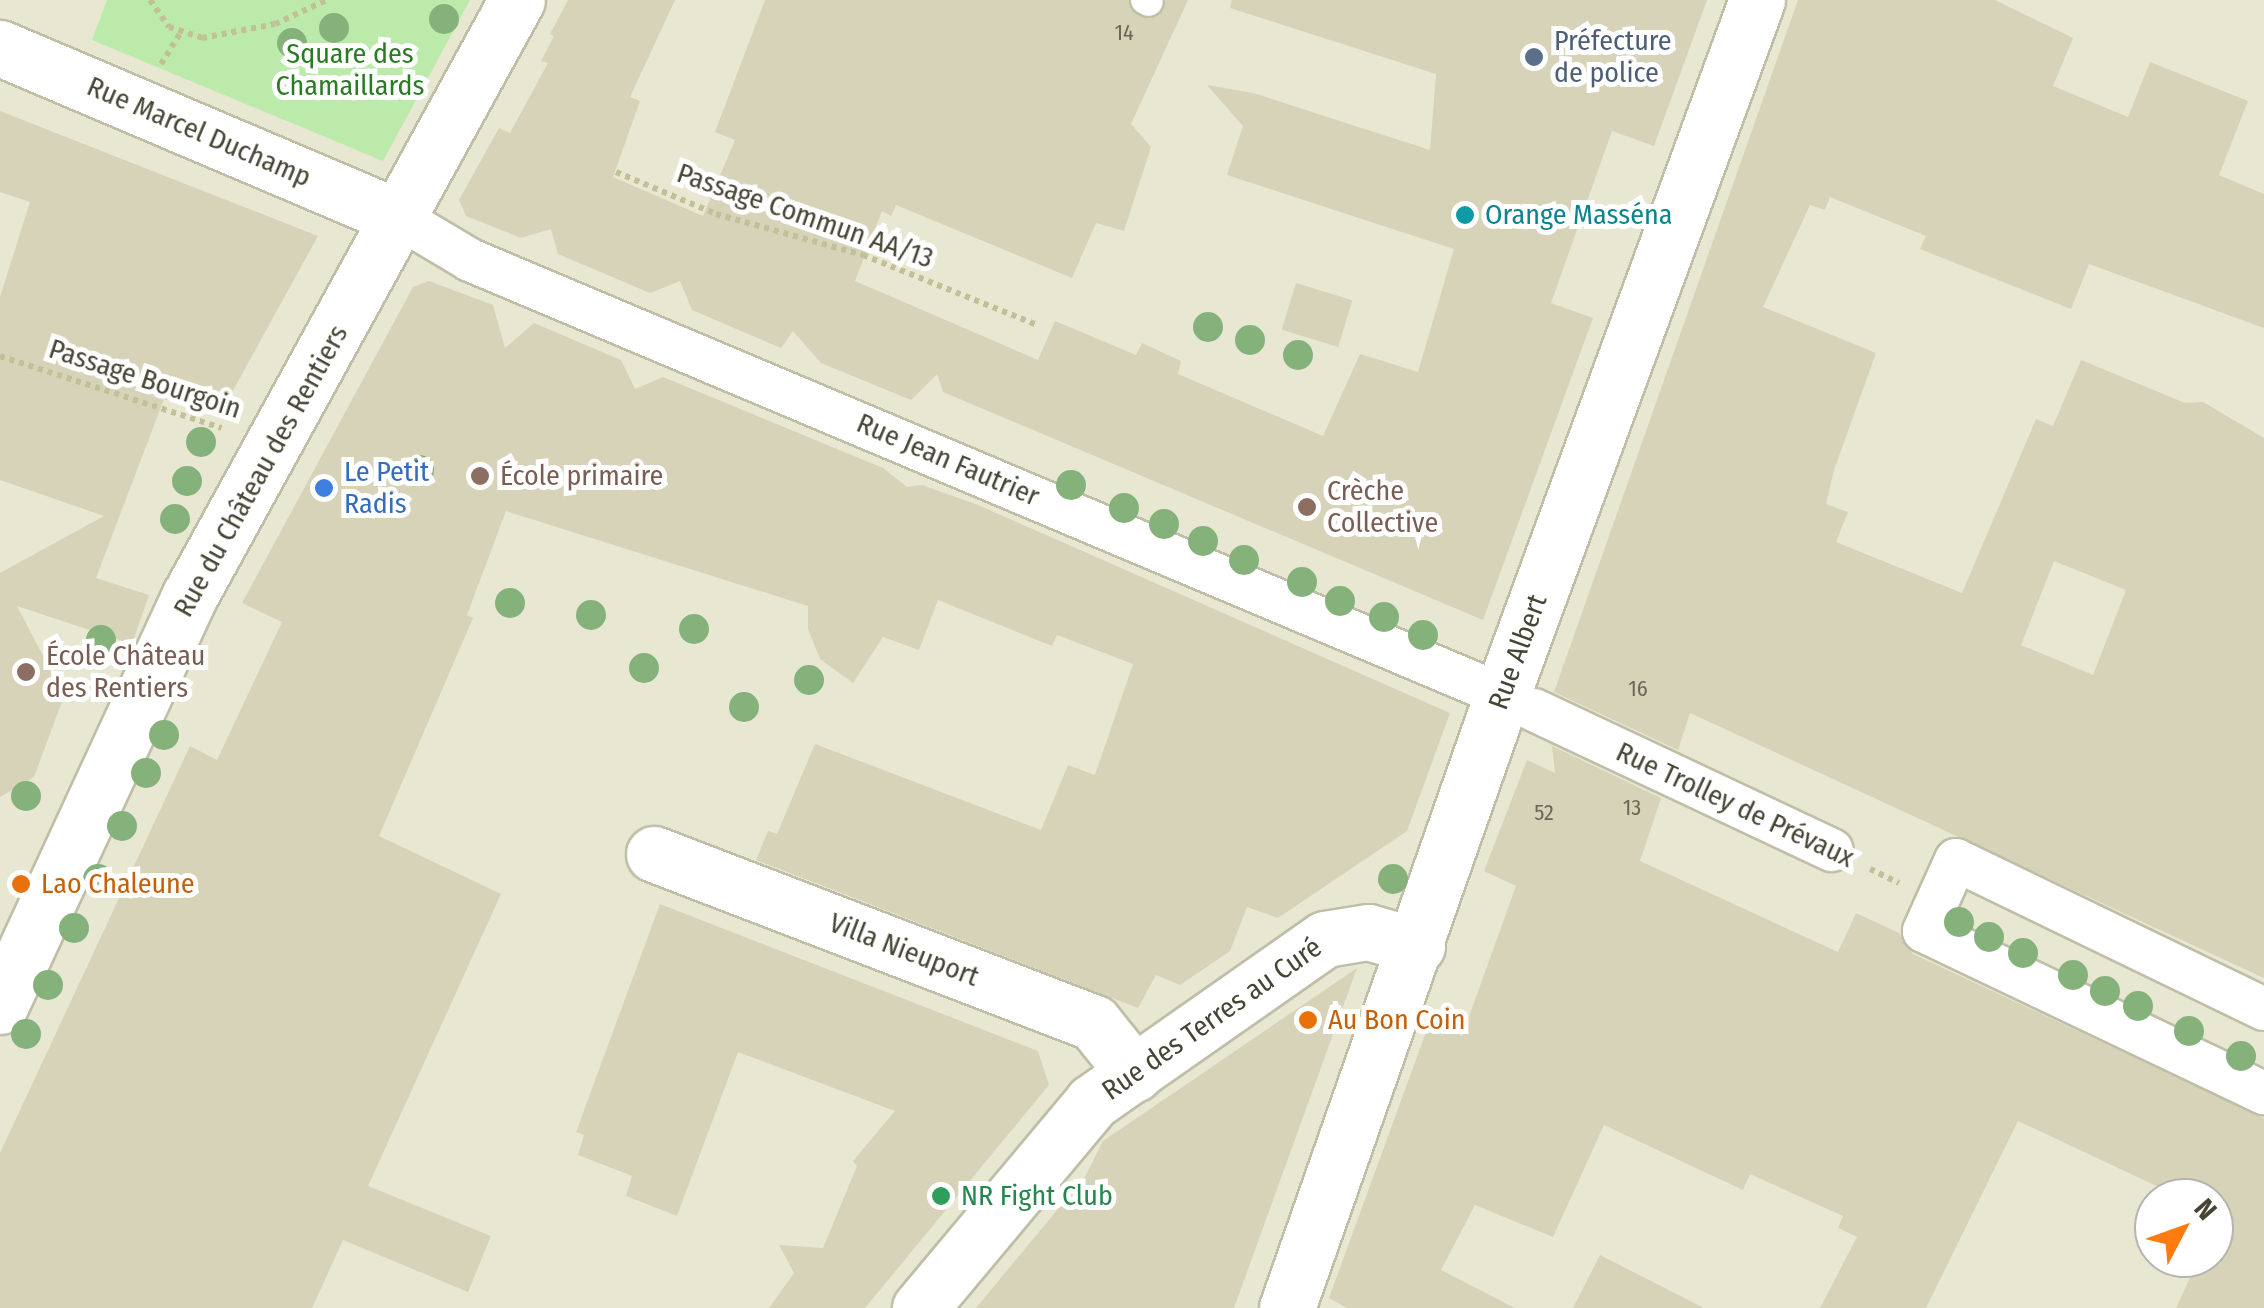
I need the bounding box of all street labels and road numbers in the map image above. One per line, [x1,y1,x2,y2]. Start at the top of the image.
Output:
street label: Rue Marcel Duchamp [82,70,316,194]
street label: Passage Commun AA/13 [673,156,937,276]
street label: Rue du Château des Rentiers [167,319,355,623]
street label: Passage Bourgoin [45,332,245,426]
street label: Rue Jean Fautrier [852,406,1044,514]
street label: Rue Albert [1482,590,1554,714]
street label: Rue Trolley de Prévaux [1611,735,1859,875]
street label: Villa Nieuport [825,906,983,994]
street label: Rue des Terres au Curé [1096,931,1328,1107]

